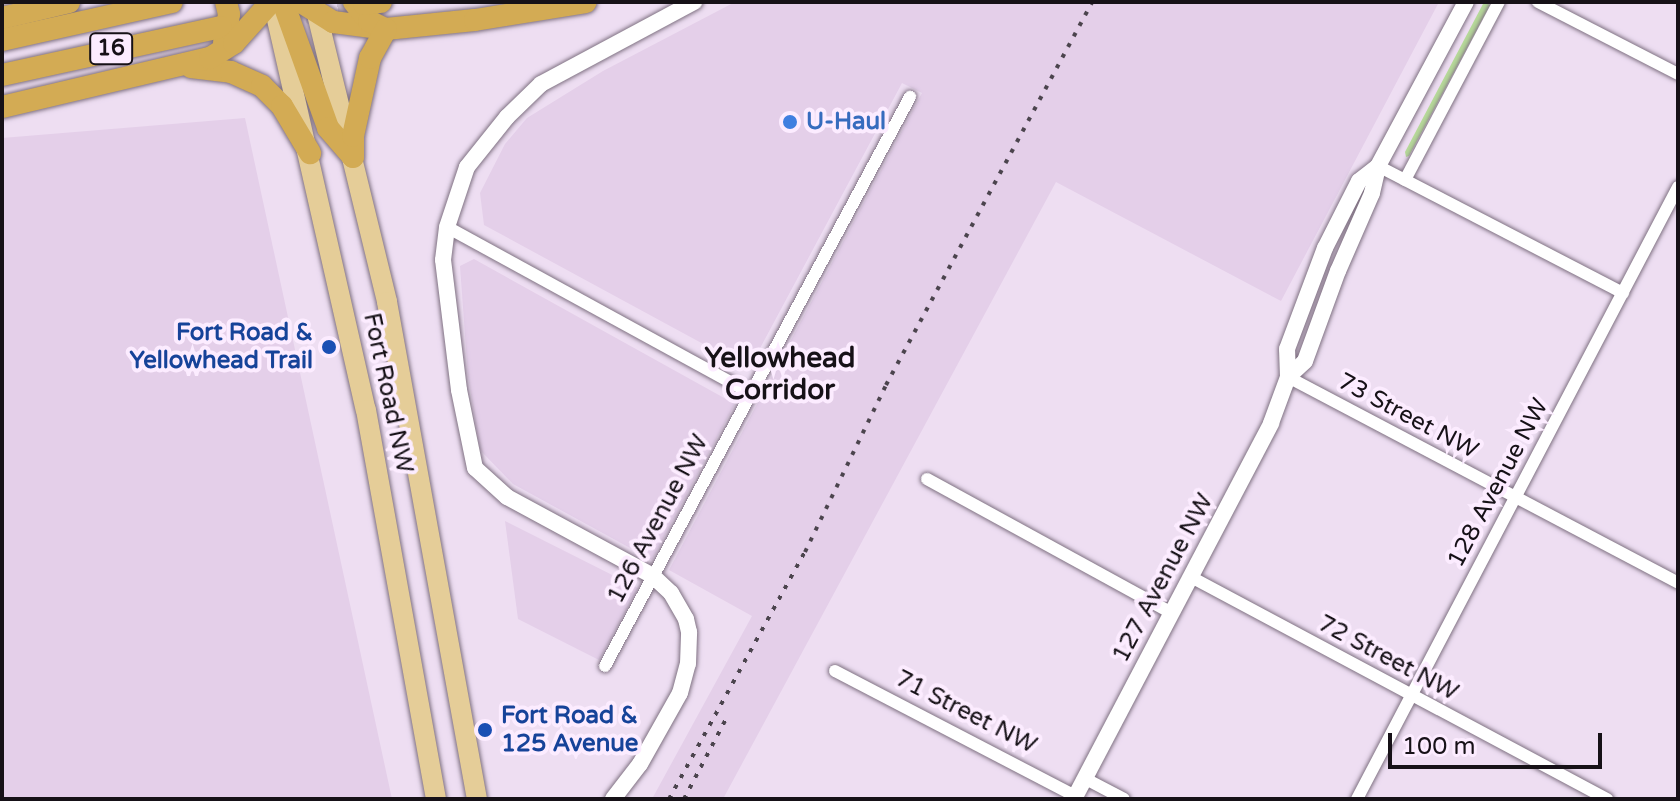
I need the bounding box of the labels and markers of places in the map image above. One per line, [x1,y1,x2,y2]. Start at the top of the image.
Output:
place label: U-Haul [806,108,886,136]
marker: U-Haul [781,113,799,131]
place label: Fort Road & Yellowhead Trail [130,319,313,375]
marker: Fort Road & Yellowhead Trail [320,338,338,356]
place label: Fort Road & 125 Avenue [501,702,638,758]
marker: Fort Road & 125 Avenue [476,721,494,739]

